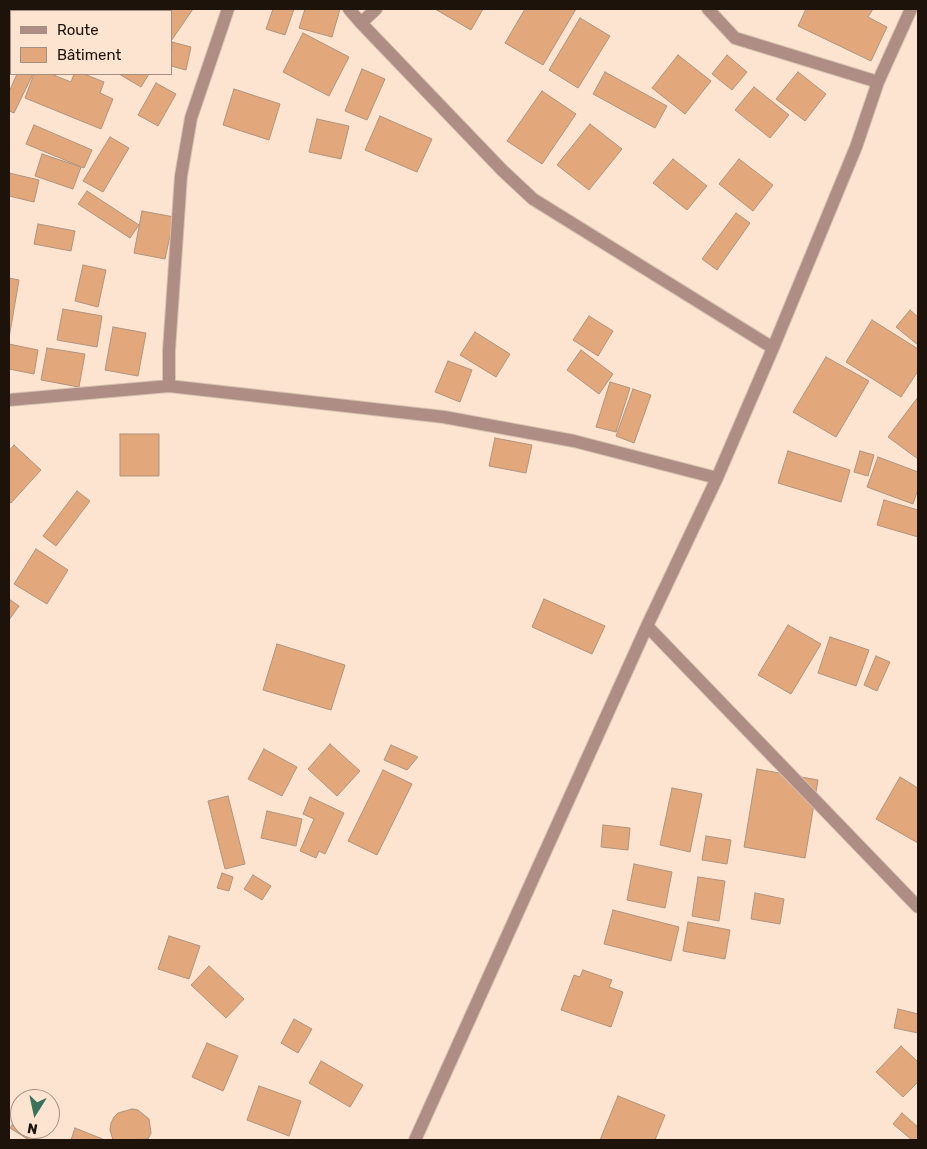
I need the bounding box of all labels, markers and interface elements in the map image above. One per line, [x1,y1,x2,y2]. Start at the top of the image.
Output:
legend [10,10,172,75]
text: Route [57,21,99,39]
text: Bâtiment [57,46,121,64]
north arrow [10,1089,60,1139]
text: N [26,1119,39,1138]

